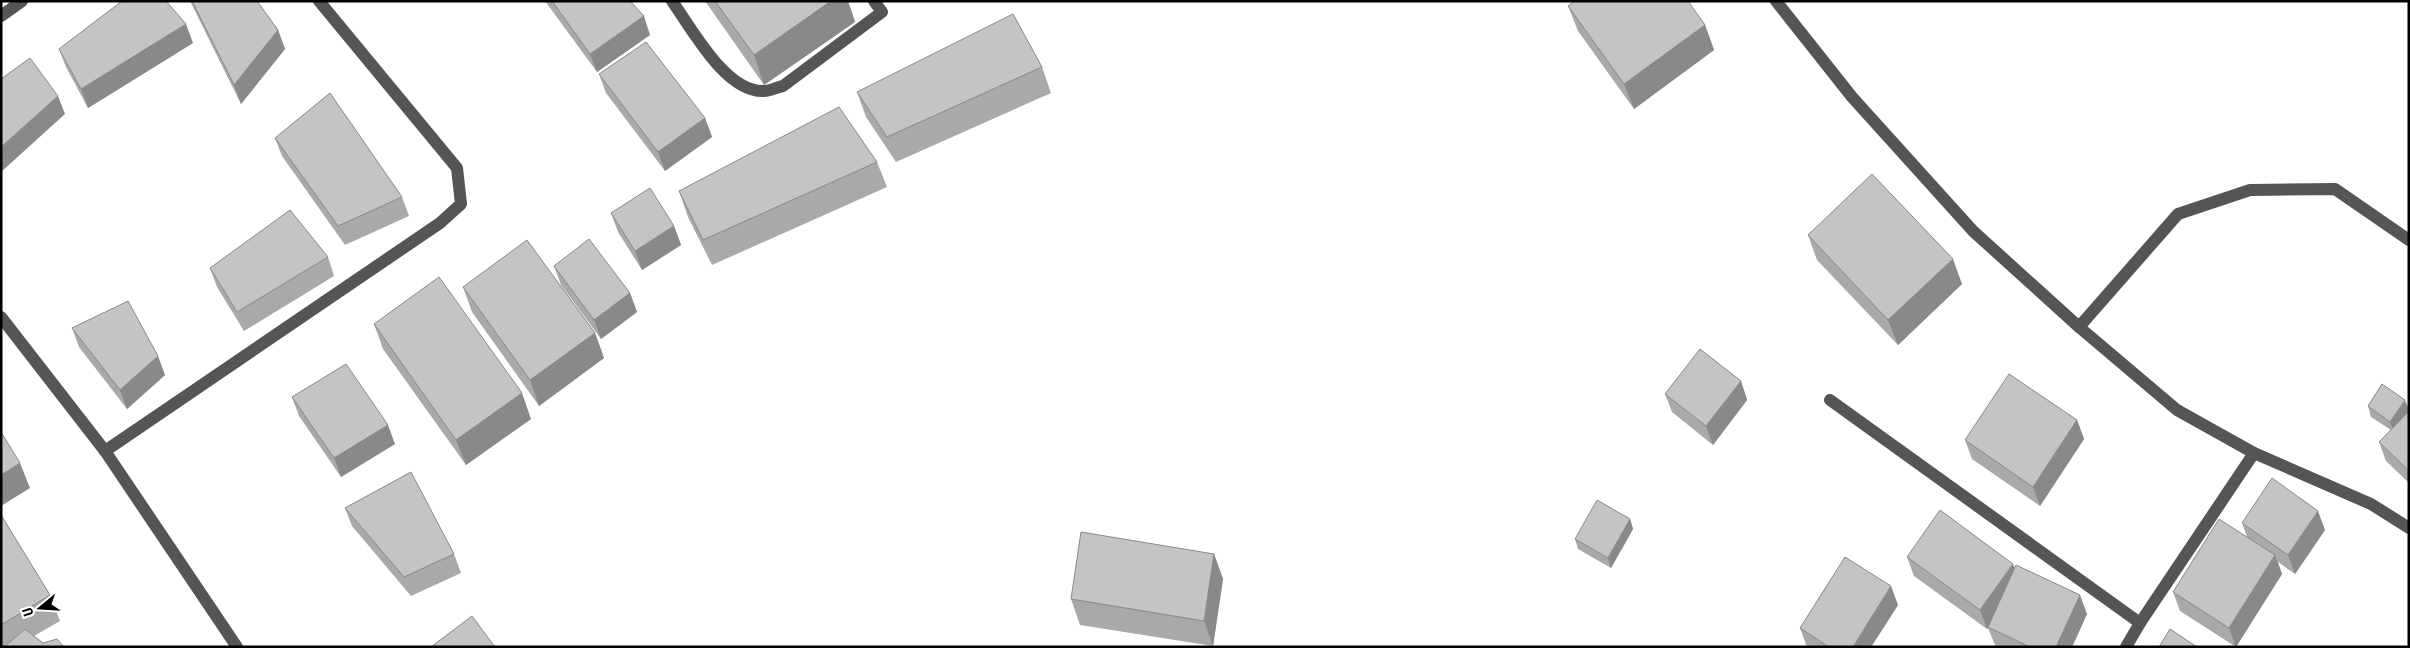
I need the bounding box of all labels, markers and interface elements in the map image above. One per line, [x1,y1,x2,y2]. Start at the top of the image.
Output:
north arrow [15,583,65,633]
text: U [19,606,36,618]

